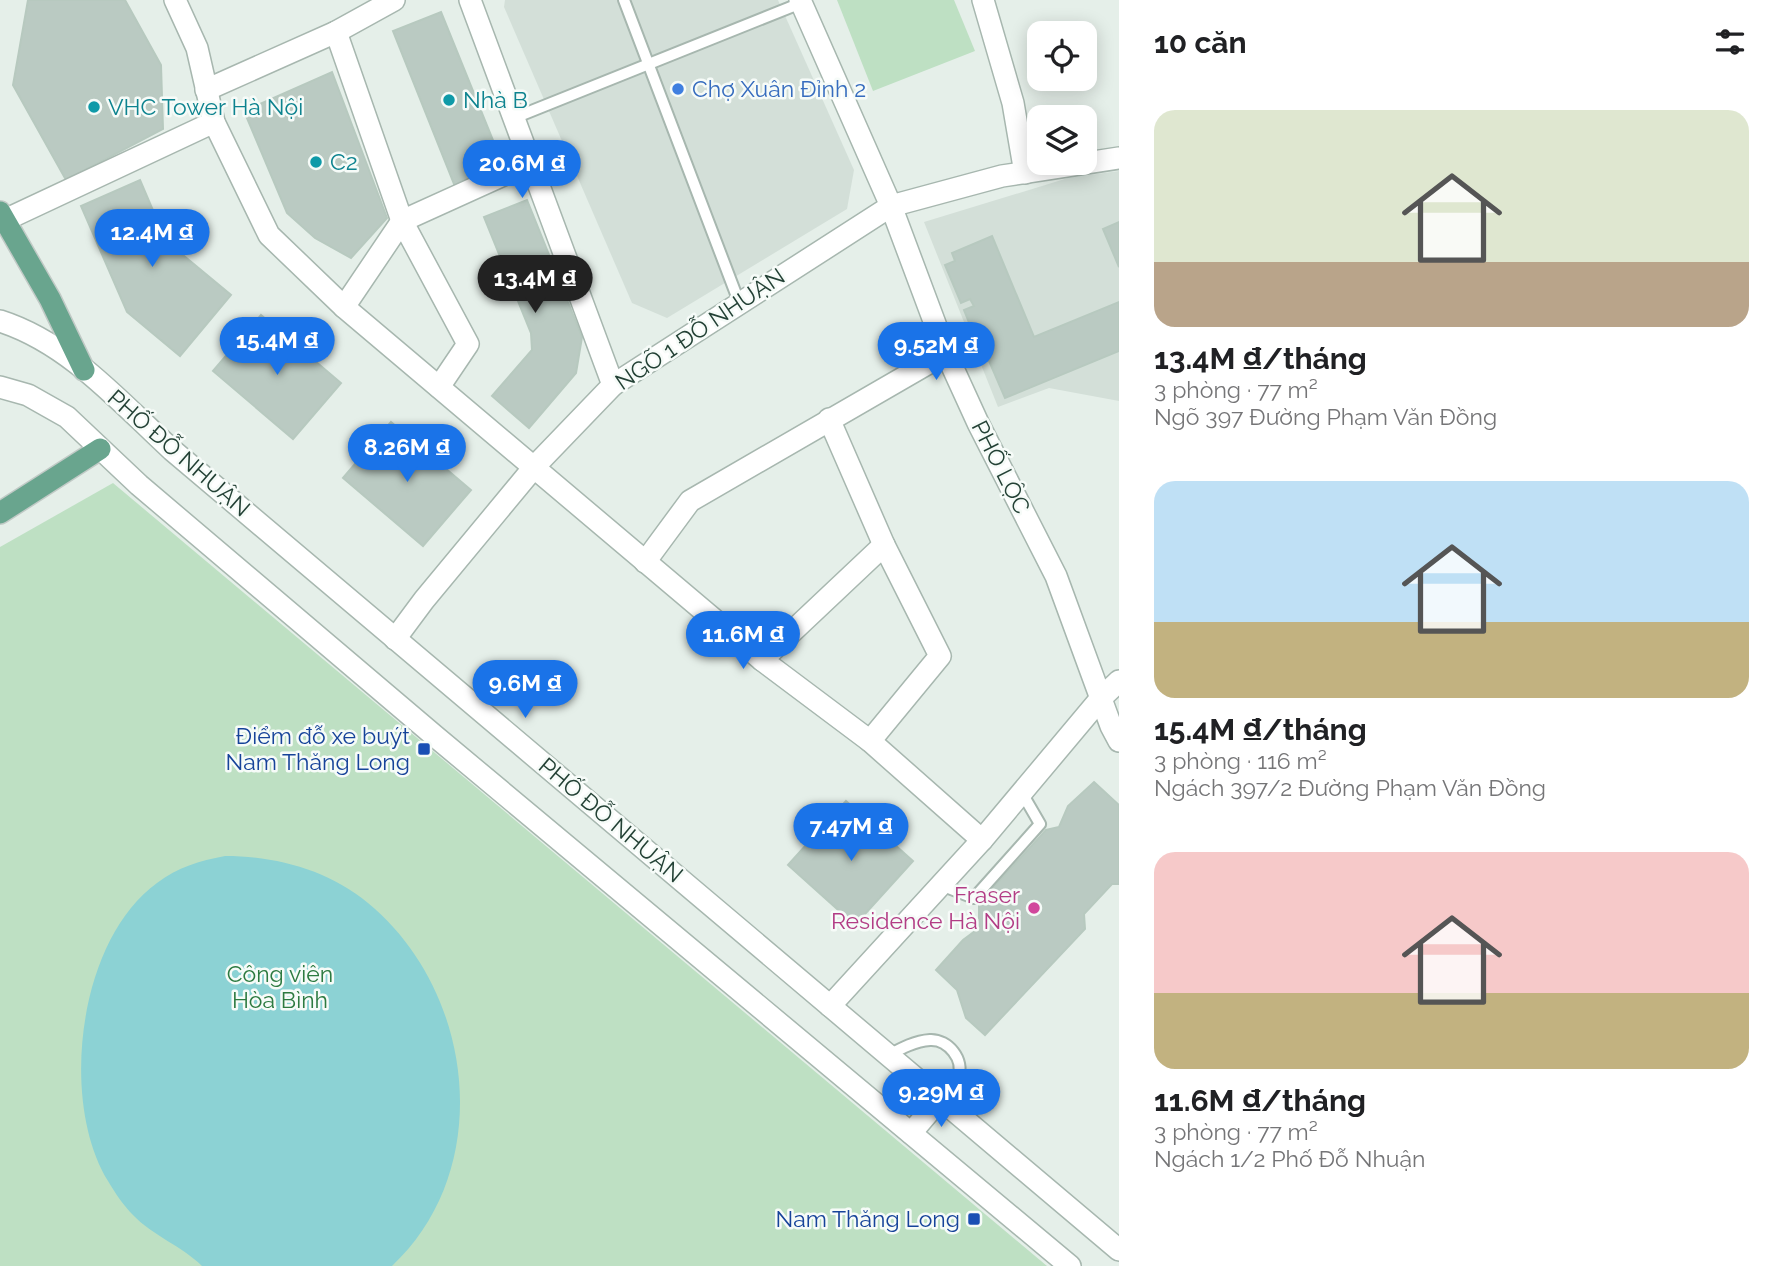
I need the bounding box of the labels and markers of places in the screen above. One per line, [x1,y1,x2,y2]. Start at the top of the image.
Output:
place label: Chợ Xuân Đỉnh 2 [692,75,866,102]
marker: Chợ Xuân Đỉnh 2 [670,81,686,97]
place label: Nhà B [463,86,528,113]
marker: Nhà B [441,92,457,108]
place label: VHC Tower Hà Nội [108,93,303,120]
marker: VHC Tower Hà Nội [86,99,102,115]
pin: 20.6M ₫ [457,140,587,200]
place label: C2 [330,148,358,175]
marker: C2 [308,154,324,170]
pin: 12.4M ₫ [87,210,217,269]
pin: 13.4M ₫ [470,256,600,315]
pin: 15.4M ₫ [212,318,342,377]
pin: 9.52M ₫ [871,322,1001,382]
pin: 8.26M ₫ [342,424,472,484]
pin: 11.6M ₫ [678,612,808,671]
pin: 9.6M ₫ [468,660,582,720]
place label: Điểm đỗ xe buýt Nam Thăng Long [226,722,410,775]
marker: Điểm đỗ xe buýt Nam Thăng Long [416,741,432,757]
pin: 7.47M ₫ [786,804,916,863]
place label: Fraser Residence Hà Nội [831,881,1020,934]
marker: Fraser Residence Hà Nội [1026,900,1042,916]
pin: 9.29M ₫ [876,1070,1006,1129]
place label: Nam Thăng Long [776,1205,960,1232]
marker: Nam Thăng Long [966,1211,982,1227]

